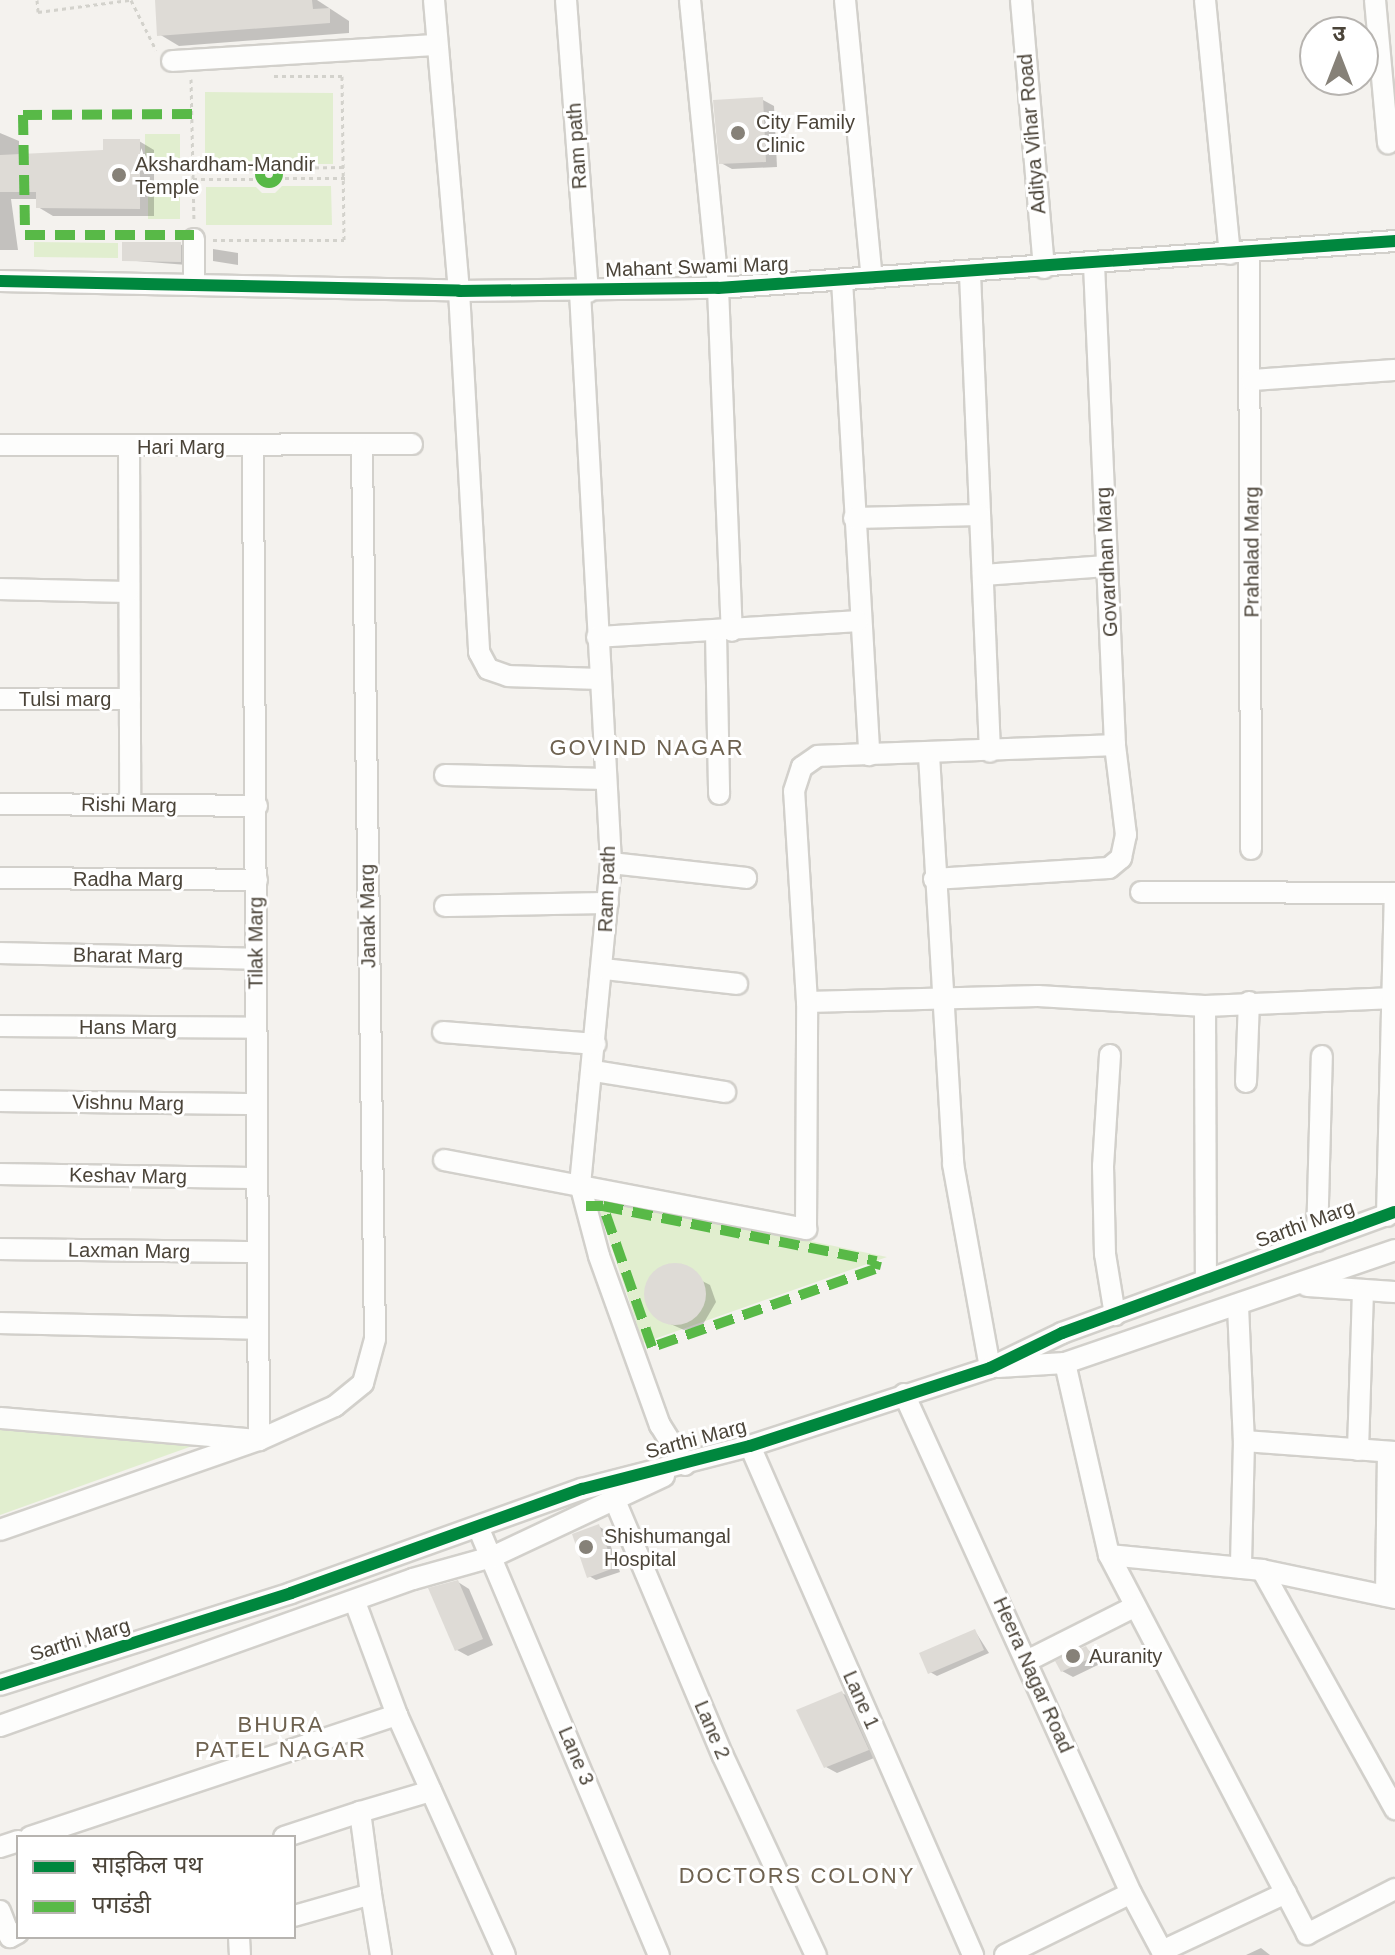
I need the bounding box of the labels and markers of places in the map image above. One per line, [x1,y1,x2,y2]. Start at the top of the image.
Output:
place label: City Family Clinic [756,110,855,157]
marker: City Family Clinic [727,122,749,144]
place label: Akshardham-Mandir Temple [135,152,315,199]
marker: Akshardham-Mandir Temple [110,166,128,184]
place label: Shishumangal Hospital [604,1524,731,1571]
marker: Shishumangal Hospital [575,1536,597,1558]
place label: Auranity [1089,1644,1162,1668]
marker: Auranity [1064,1647,1082,1665]

